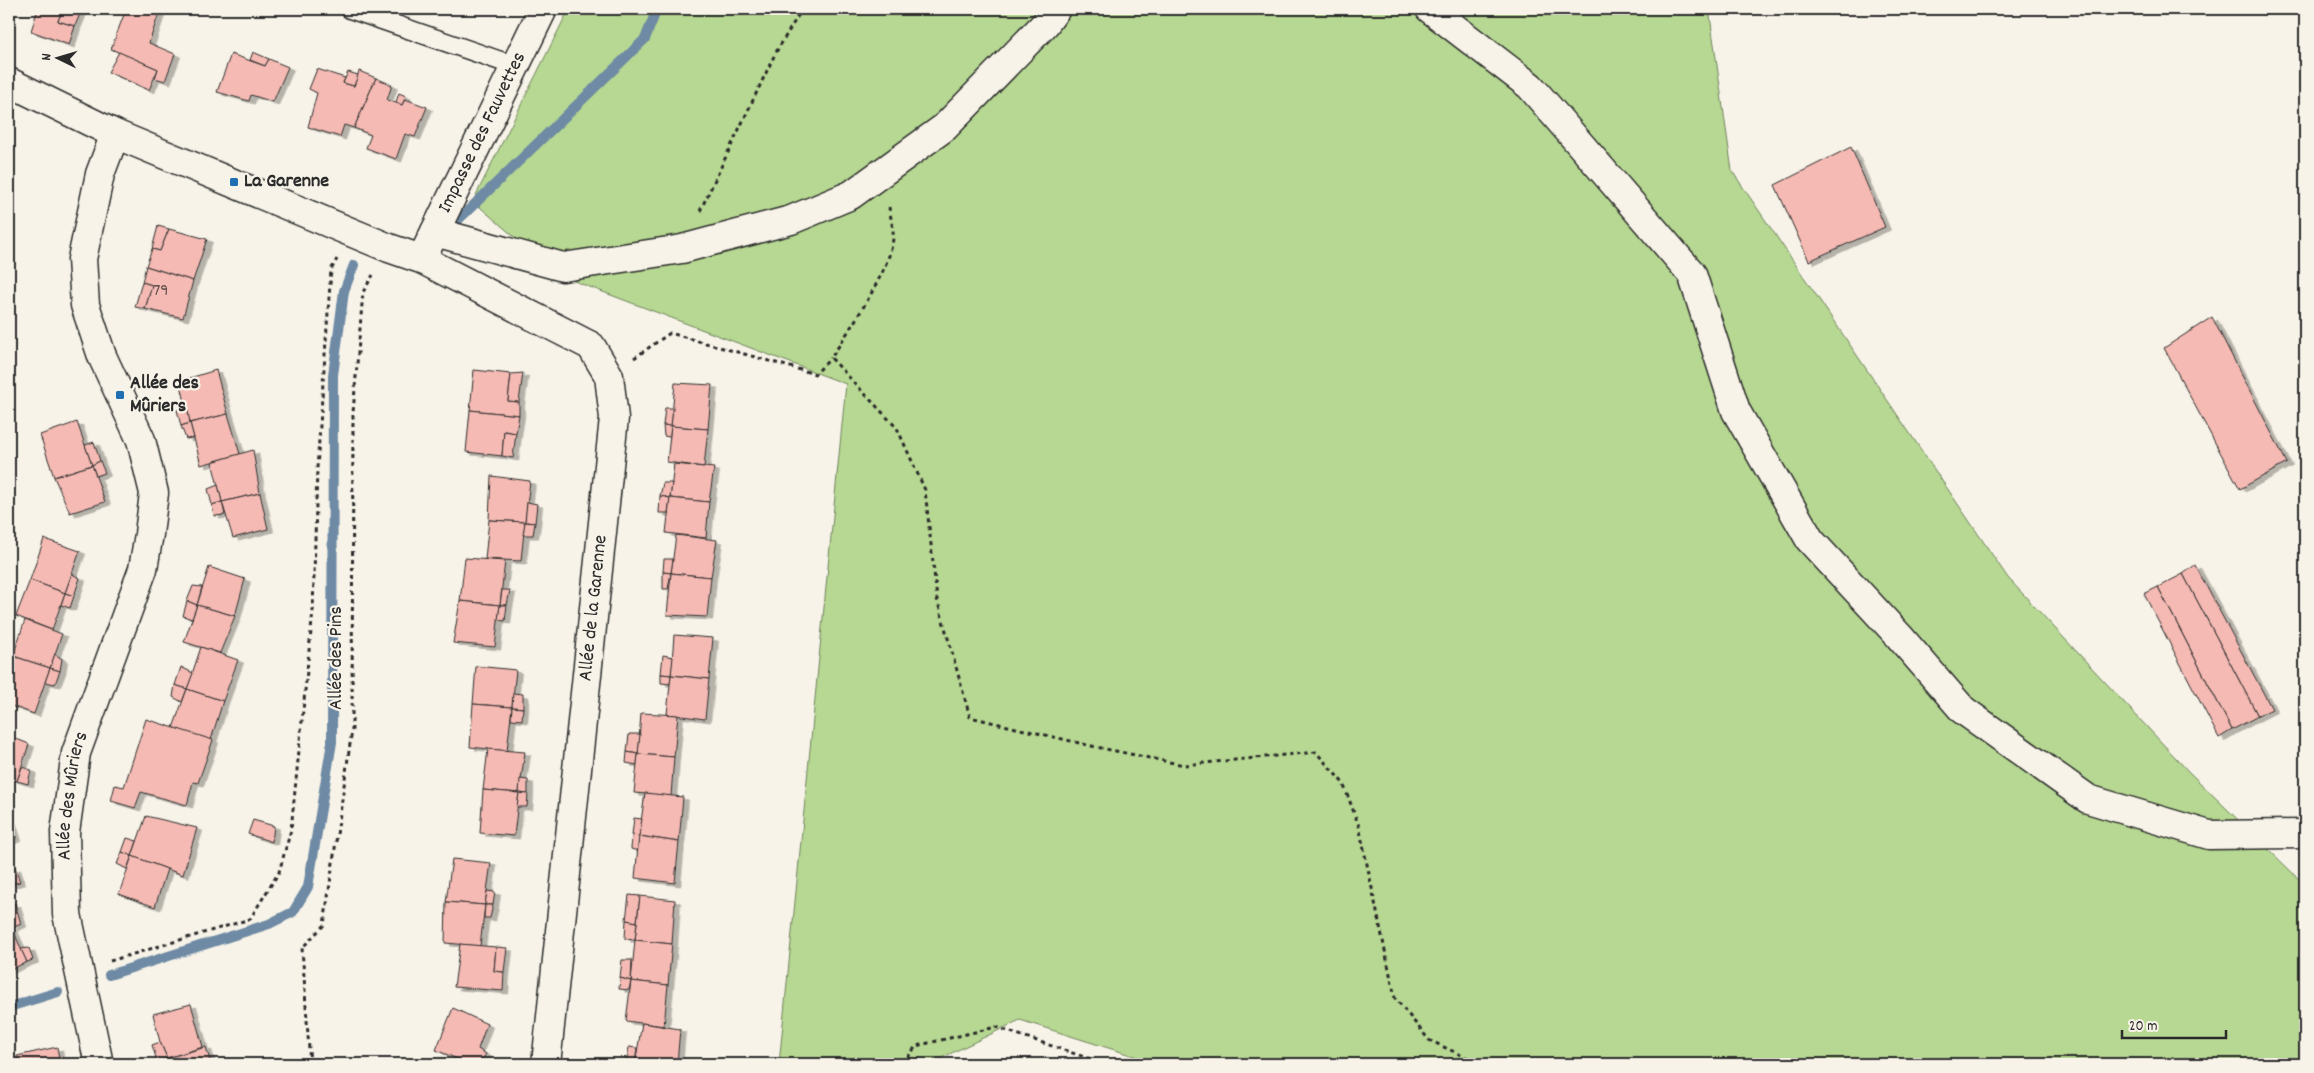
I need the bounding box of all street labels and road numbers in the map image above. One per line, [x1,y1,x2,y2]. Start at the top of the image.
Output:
street label: Impasse des Fauvettes [432,47,534,218]
street label: Allée de la Garenne [572,533,616,683]
street label: Allée des Pins [323,606,351,710]
street label: Allée des Mûriers [51,728,97,861]

